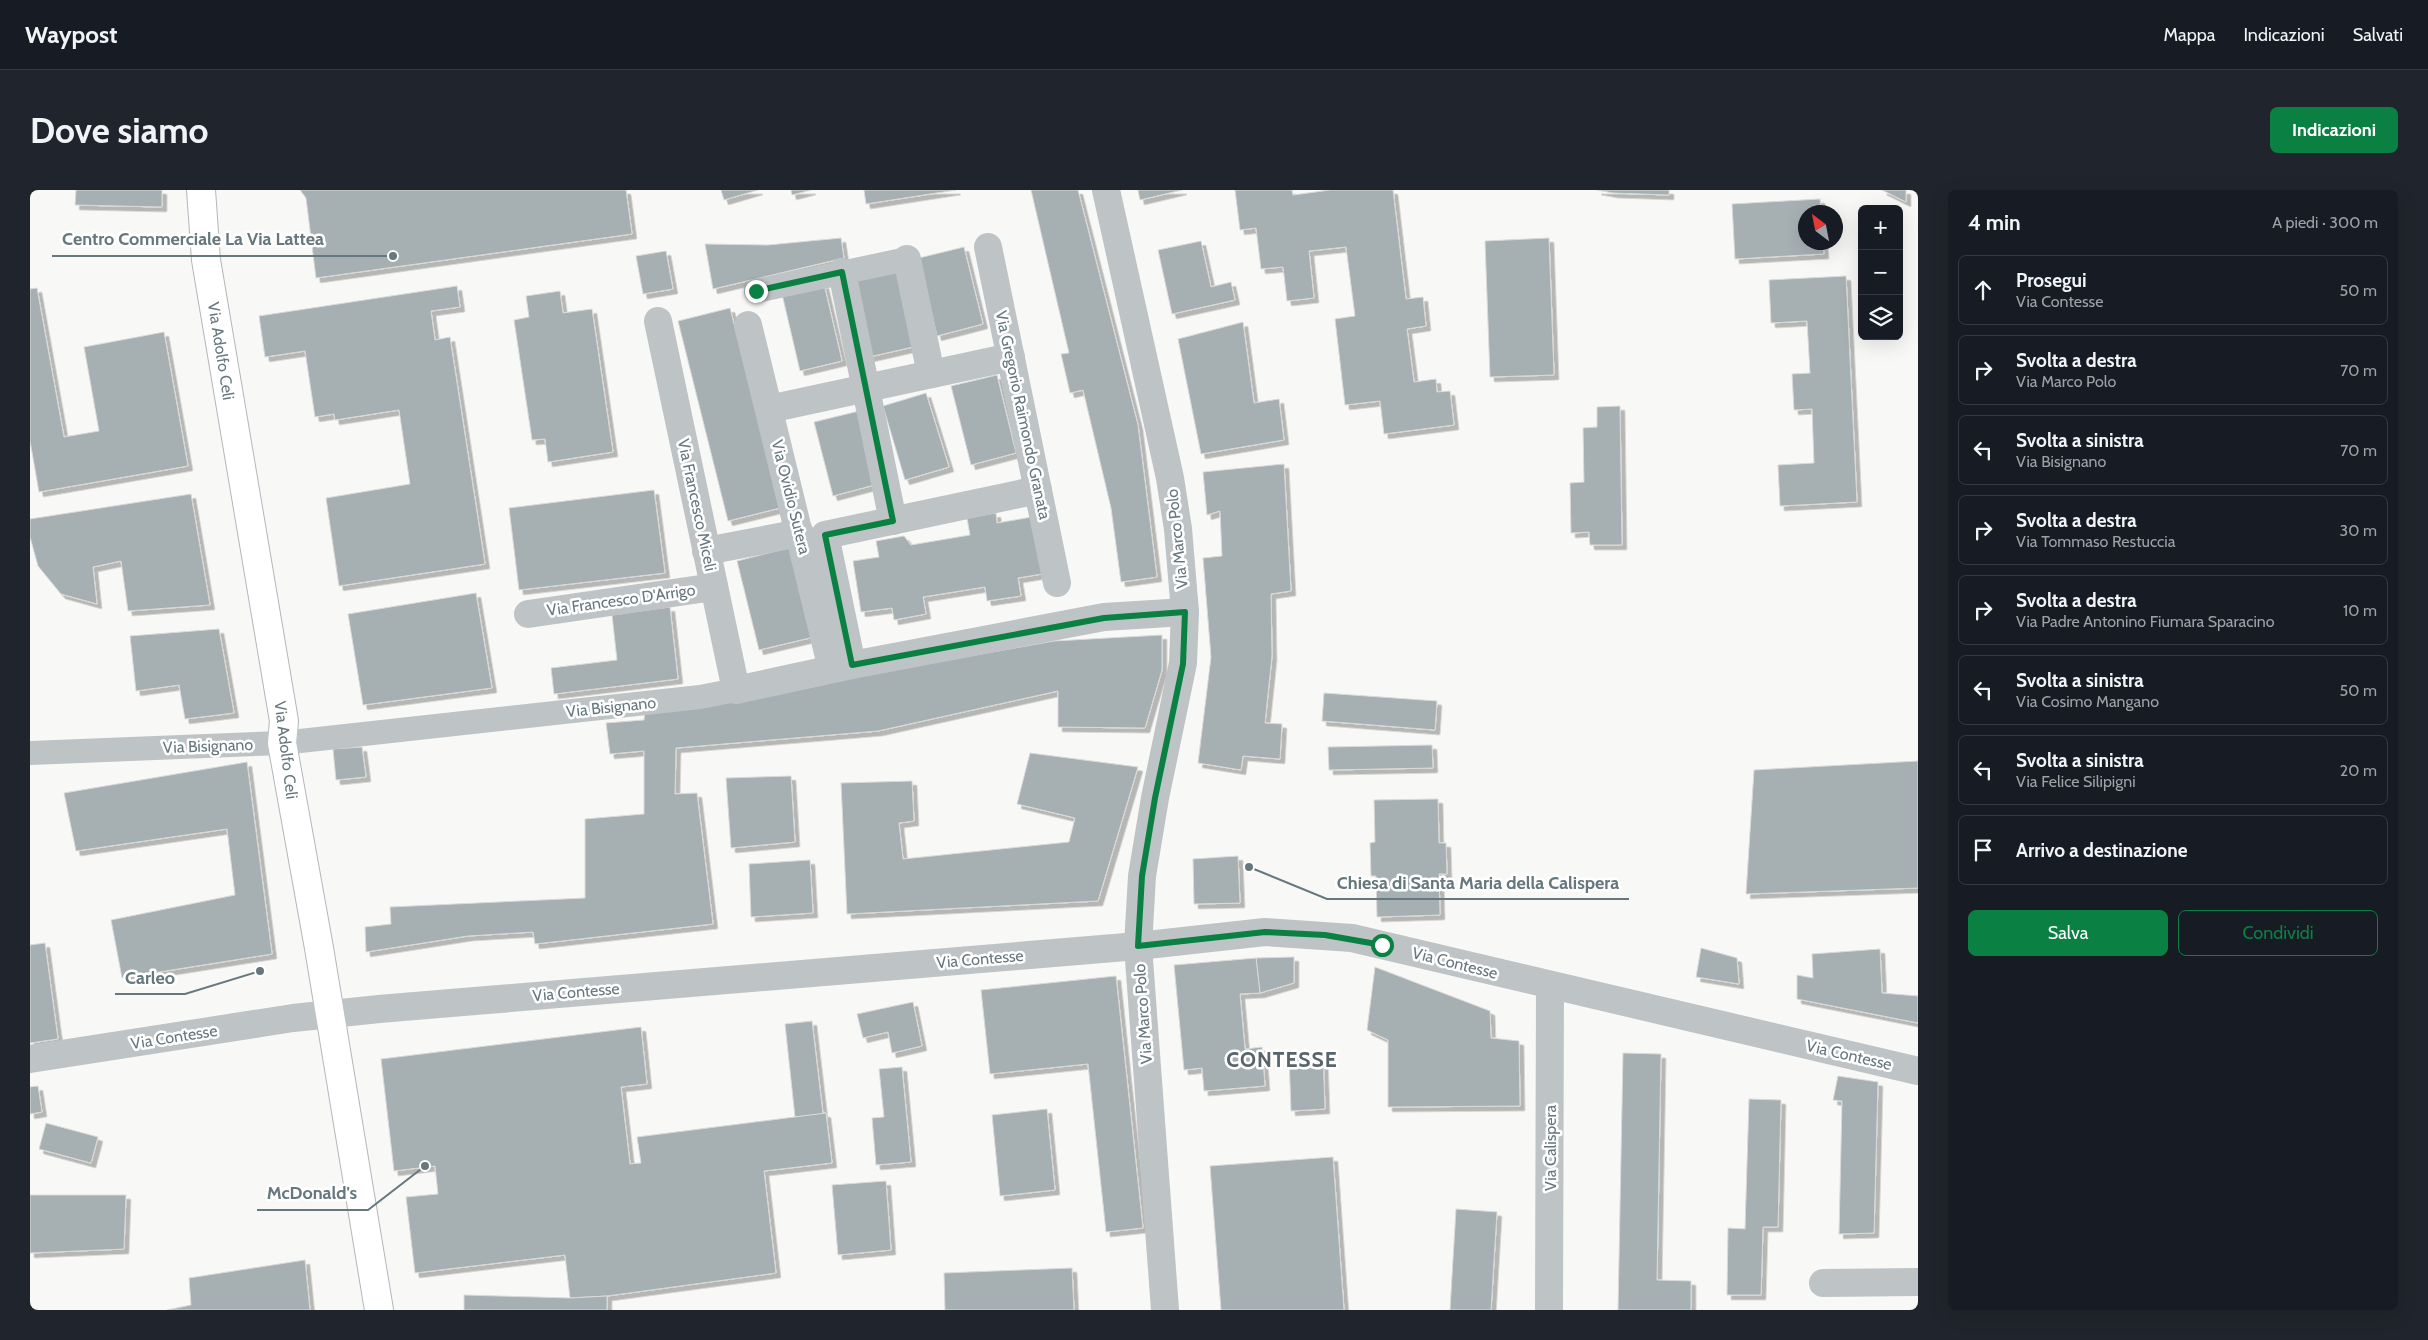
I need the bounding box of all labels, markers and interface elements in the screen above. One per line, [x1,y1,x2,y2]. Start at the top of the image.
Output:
text: Waypost [25,20,117,49]
text: Mappa [2164,24,2215,46]
text: Indicazioni [2243,24,2325,46]
text: Salvati [2353,24,2403,46]
button: Indicazioni [2270,107,2398,153]
text: Dove siamo [30,109,209,152]
north arrow [1798,205,1843,250]
map controls [1858,205,1903,340]
button: + [1858,205,1903,250]
text: 4 min [1968,210,2021,235]
text: A piedi · 300 m [2272,213,2378,232]
callout: Centro Commerciale La Via Lattea [52,223,334,256]
text: Centro Commerciale La Via Lattea [62,228,324,250]
button: − [1858,250,1903,295]
text: Prosegui [2016,269,2087,292]
icon: ahead [1969,276,1997,304]
route end [745,280,768,303]
text: 50 m [2340,281,2377,300]
text: Via Contesse [2016,292,2103,311]
button: layers [1858,295,1903,340]
street label: Via Adolfo Celi [204,301,238,401]
street label: Via Gregorio Raimondo Granata [992,309,1054,521]
text: Svolta a destra [2016,349,2137,372]
icon: right [1969,356,1997,384]
text: 70 m [2340,361,2377,380]
text: Via Marco Polo [2016,372,2116,391]
text: Svolta a sinistra [2016,429,2144,452]
icon: left [1969,436,1997,464]
street label: Via Francesco Miceli [674,437,720,573]
street label: Via Ovidio Sutera [768,438,814,556]
text: 70 m [2340,441,2377,460]
text: Via Bisignano [2016,452,2106,471]
street label: Via Marco Polo [1162,488,1192,590]
text: Svolta a destra [2016,509,2137,532]
icon: right [1969,516,1997,544]
text: 30 m [2340,521,2377,540]
text: Via Tommaso Restuccia [2016,532,2175,551]
street label: Via Francesco D'Arrigo [546,580,697,620]
text: Svolta a destra [2016,589,2137,612]
icon: right [1969,596,1997,624]
text: 10 m [2343,601,2377,620]
text: Via Padre Antonino Fiumara Sparacino [2016,612,2275,631]
text: Svolta a sinistra [2016,669,2144,692]
icon: left [1969,676,1997,704]
text: 50 m [2340,681,2377,700]
text: Via Cosimo Mangano [2016,692,2159,711]
street label: Via Bisignano [565,693,657,721]
street label: Via Adolfo Celi [271,700,301,800]
street label: Via Bisignano [163,735,254,757]
text: Svolta a sinistra [2016,749,2144,772]
icon: left [1969,756,1997,784]
text: 20 m [2340,761,2377,780]
text: Via Felice Silipigni [2016,772,2136,791]
icon: arrive [1969,836,1997,864]
text: Arrivo a destinazione [2016,839,2187,862]
callout: Chiesa di Santa Maria della Calispera [1327,866,1629,899]
text: Chiesa di Santa Maria della Calispera [1337,872,1619,894]
button: Salva [1968,910,2168,956]
button: Condividi [2178,910,2378,956]
route start [1371,934,1394,957]
street label: Via Contesse [1410,943,1500,983]
street label: Via Contesse [936,946,1024,972]
callout: Carleo [115,961,185,994]
street label: Via Marco Polo [1130,963,1156,1065]
text: Carleo [125,967,175,989]
street label: Via Contesse [532,979,620,1005]
street label: Via Contesse [129,1021,219,1053]
street label: Via Contesse [1804,1036,1894,1074]
district label: CONTESSE [1226,1047,1338,1072]
street label: Via Calispera [1541,1105,1560,1191]
callout: McDonald's [257,1177,368,1210]
text: McDonald's [267,1182,358,1204]

